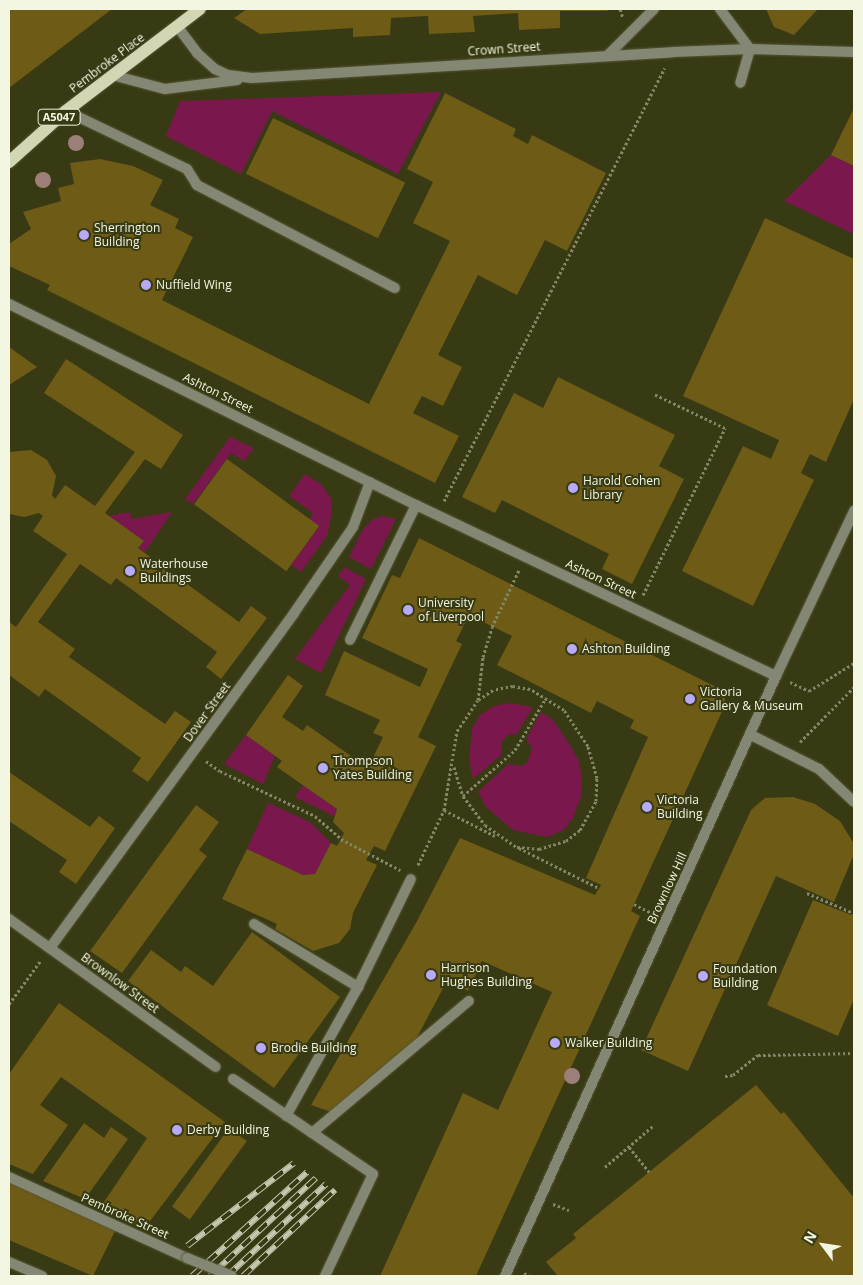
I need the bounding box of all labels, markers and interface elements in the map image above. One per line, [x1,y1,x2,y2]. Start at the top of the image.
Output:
street label: Pembroke Place [67,30,147,96]
street label: Crown Street [467,39,541,59]
road number: A5047 [36,108,82,125]
place label: Sherrington Building [94,221,160,249]
marker: Sherrington Building [78,229,90,241]
place label: Nuffield Wing [156,278,232,292]
marker: Nuffield Wing [140,279,152,291]
street label: Ashton Street [181,370,255,416]
place label: Harold Cohen Library [583,474,660,502]
marker: Harold Cohen Library [567,482,579,494]
street label: Ashton Street [563,556,639,602]
place label: Waterhouse Buildings [140,557,208,585]
marker: Waterhouse Buildings [124,565,136,577]
place label: University of Liverpool [418,596,484,624]
marker: University of Liverpool [402,604,414,616]
place label: Ashton Building [582,642,670,656]
marker: Ashton Building [566,643,578,655]
street label: Dover Street [181,679,233,745]
place label: Victoria Gallery & Museum [700,685,803,713]
marker: Victoria Gallery & Museum [684,693,696,705]
place label: Thompson Yates Building [333,754,412,782]
marker: Thompson Yates Building [317,762,329,774]
place label: Victoria Building [657,793,702,821]
marker: Victoria Building [641,801,653,813]
street label: Brownlow Hill [644,850,690,926]
street label: Brownlow Street [78,950,162,1016]
place label: Harrison Hughes Building [441,961,532,989]
place label: Foundation Building [713,962,777,990]
marker: Harrison Hughes Building [425,969,437,981]
marker: Foundation Building [697,970,709,982]
place label: Walker Building [565,1036,652,1050]
marker: Walker Building [549,1037,561,1049]
place label: Brodie Building [271,1041,357,1055]
marker: Brodie Building [255,1042,267,1054]
place label: Derby Building [187,1123,269,1137]
marker: Derby Building [171,1124,183,1136]
street label: Pembroke Street [79,1190,171,1242]
north arrow [798,1220,848,1270]
text: N [799,1227,821,1247]

